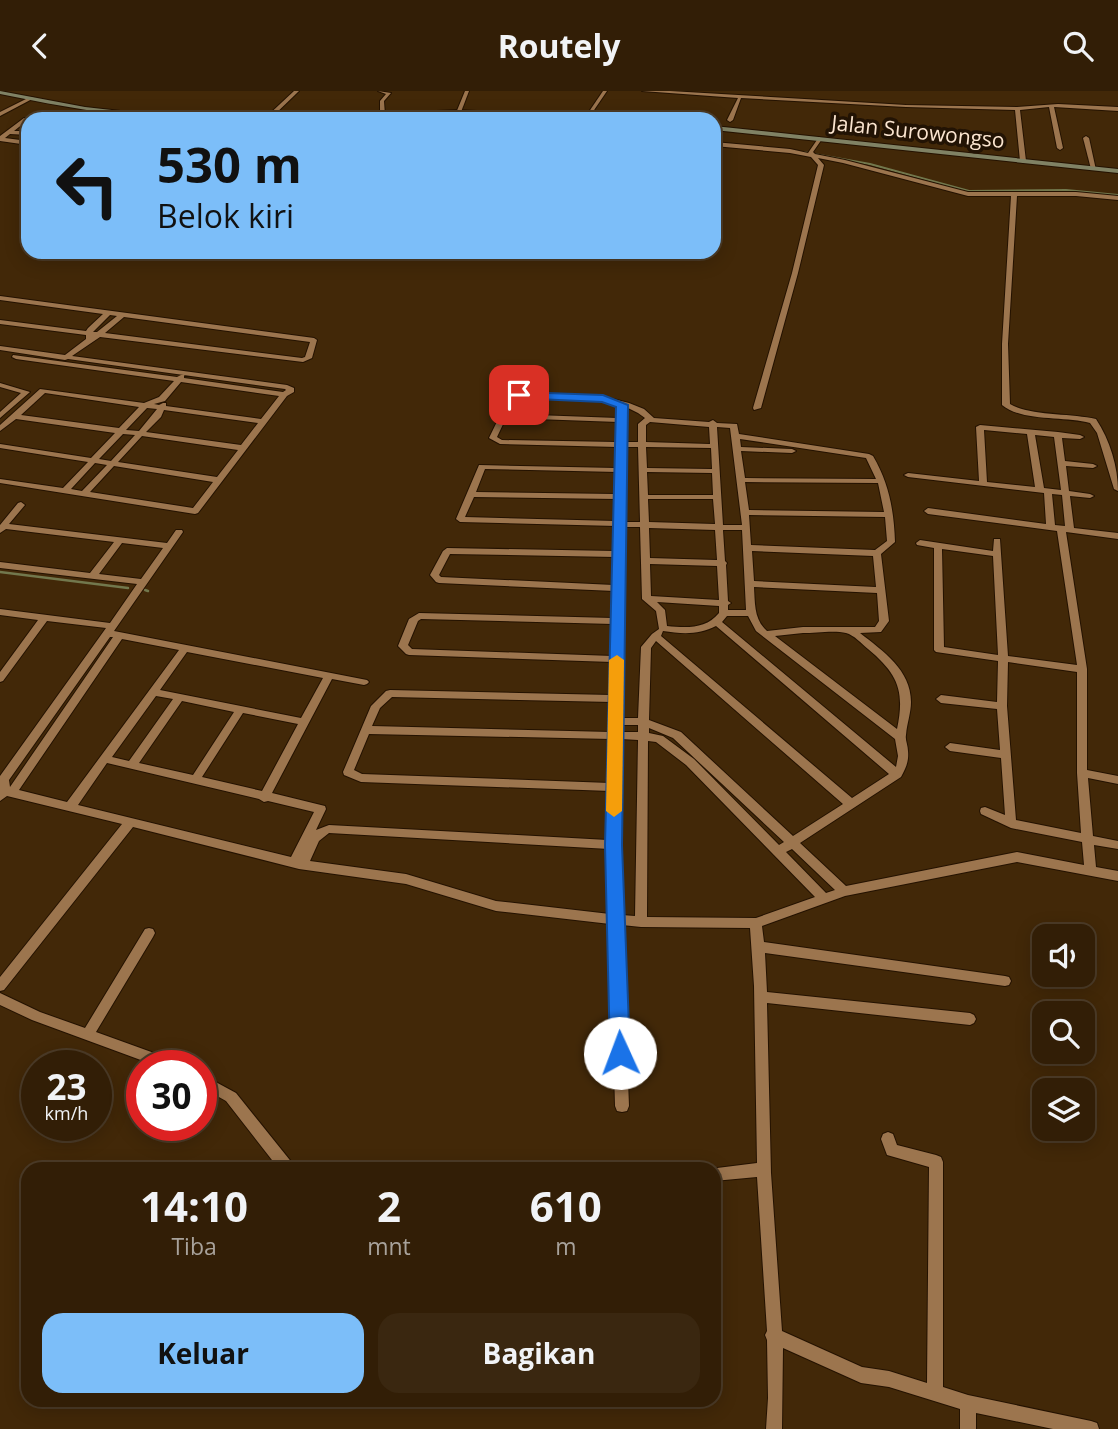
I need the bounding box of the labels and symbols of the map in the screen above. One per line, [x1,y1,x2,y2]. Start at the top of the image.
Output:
street label: Jalan Surowongso [828,108,1006,154]
pin [489,365,549,425]
position arrow [583,1016,657,1090]
speed limit sign: 30 [126,1050,217,1141]

